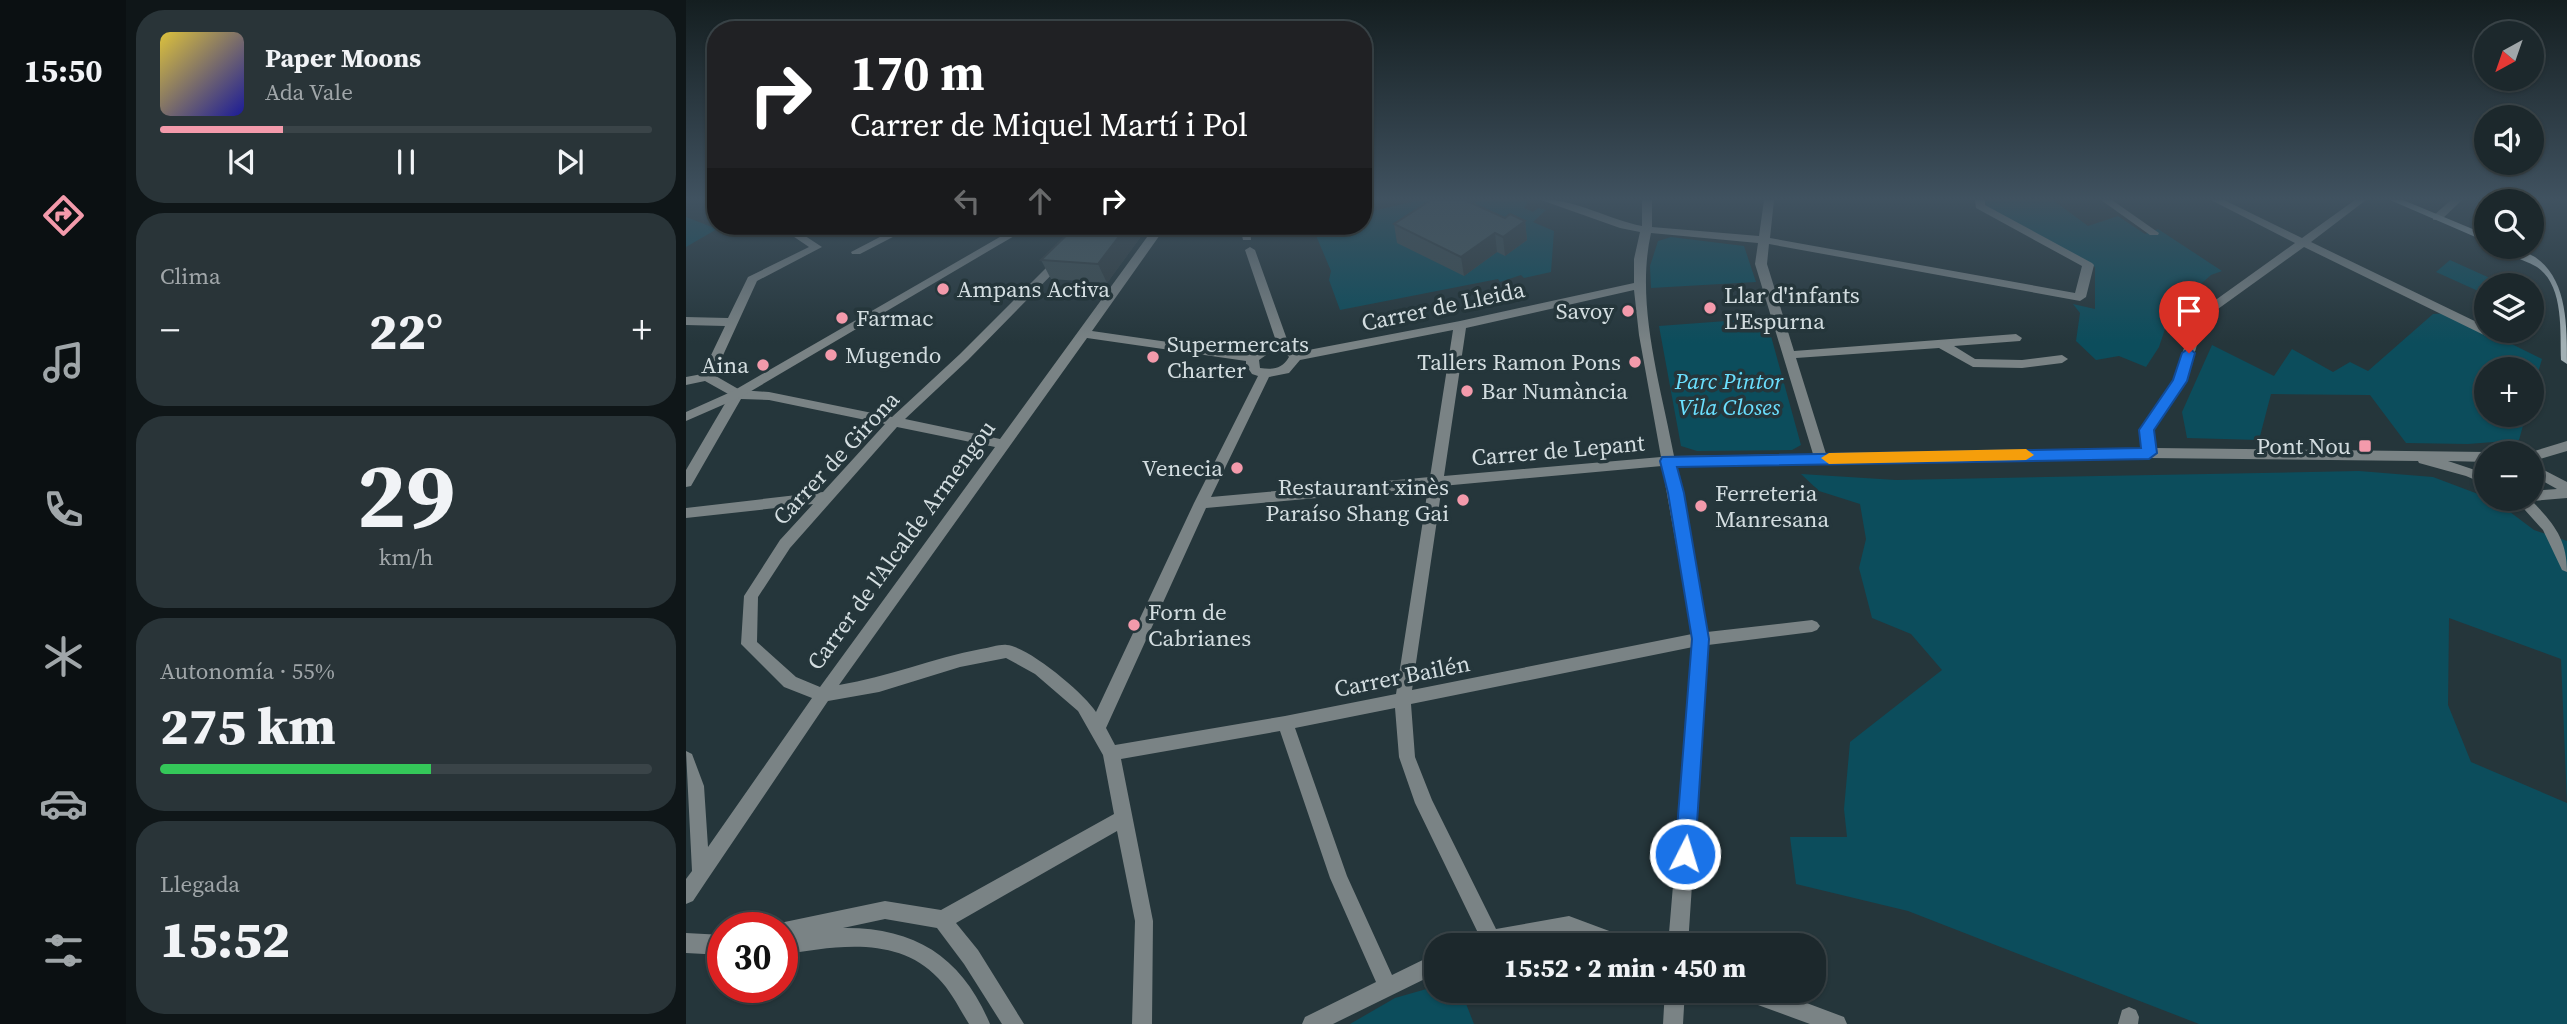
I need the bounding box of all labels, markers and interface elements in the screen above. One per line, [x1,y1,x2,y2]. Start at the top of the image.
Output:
north arrow [2474,21,2544,91]
map controls [2474,21,2544,511]
text: 170 m [850,39,985,106]
text: Paper Moons [265,40,421,76]
text: 15:50 [24,49,102,93]
icon: right [735,49,826,140]
text: Ada Vale [265,76,353,108]
text: Carrer de Miquel Martí i Pol [850,103,1248,147]
button: sound [2474,105,2544,175]
icon: previous [223,143,261,181]
icon: pause [387,143,425,181]
icon: next [551,143,589,181]
icon: left [948,182,986,220]
icon: ahead [1021,182,1059,220]
icon: right [1094,182,1132,220]
button: search [2474,189,2544,259]
icon: directions [39,191,88,240]
text: Clima [160,260,221,292]
place label: Ampans Activa [957,273,1110,305]
street label: Carrer de Lleida [1359,273,1528,339]
button: layers [2474,273,2544,343]
place label: Llar d'infants L'Espurna [1724,279,1860,337]
marker: Ampans Activa [935,281,951,297]
pin [2159,281,2219,353]
icon: arrive [2170,292,2208,330]
text: 22° [369,295,443,366]
place label: Savoy [1556,295,1614,327]
marker: Llar d'infants L'Espurna [1702,300,1718,316]
place label: Farmac [856,302,933,334]
marker: Savoy [1620,303,1636,319]
text: − [160,304,180,356]
text: + [632,304,652,356]
marker: Farmac [834,310,850,326]
place label: Supermercats Charter [1167,328,1309,386]
icon: music [39,338,88,387]
place label: Mugendo [845,339,942,371]
place label: Tallers Ramon Pons [1417,346,1621,378]
marker: Mugendo [823,347,839,363]
place label: Aina [701,349,749,381]
marker: Supermercats Charter [1145,349,1161,365]
marker: Tallers Ramon Pons [1627,354,1643,370]
marker: Aina [755,357,771,373]
button: + [2474,357,2544,427]
park label: Parc Pintor Vila Closes [1674,365,1784,423]
place label: Bar Numància [1481,375,1628,407]
marker: Bar Numància [1459,383,1475,399]
street label: Carrer de Girona [765,384,907,532]
street label: Carrer de l'Alcalde Armengou [799,413,1003,677]
street label: Carrer de Lepant [1470,426,1646,474]
place label: Pont Nou [2256,430,2351,462]
text: 29 [357,433,455,557]
marker: Pont Nou [2357,438,2373,454]
button: − [2474,441,2544,511]
place label: Venecia [1142,452,1223,484]
marker: Venecia [1229,460,1245,476]
place label: Restaurant xinès Paraíso Shang Gai [1265,471,1449,529]
place label: Ferreteria Manresana [1715,477,1830,535]
icon: phone [39,485,88,534]
marker: Restaurant xinès Paraíso Shang Gai [1455,492,1471,508]
marker: Ferreteria Manresana [1693,498,1709,514]
text: km/h [379,541,433,573]
place label: Forn de Cabrianes [1148,596,1251,654]
marker: Forn de Cabrianes [1126,617,1142,633]
icon: climate [39,632,88,681]
street label: Carrer Bailén [1331,647,1473,705]
text: Autonomía · 55% [160,655,335,687]
text: 275 km [160,690,336,761]
icon: car [39,779,88,828]
position arrow [1648,817,1722,891]
text: Llegada [160,868,240,900]
text: 15:52 [160,903,290,974]
speed limit sign: 30 [707,912,798,1003]
icon: filters [39,926,88,975]
text: 15:52 · 2 min · 450 m [1504,950,1746,986]

